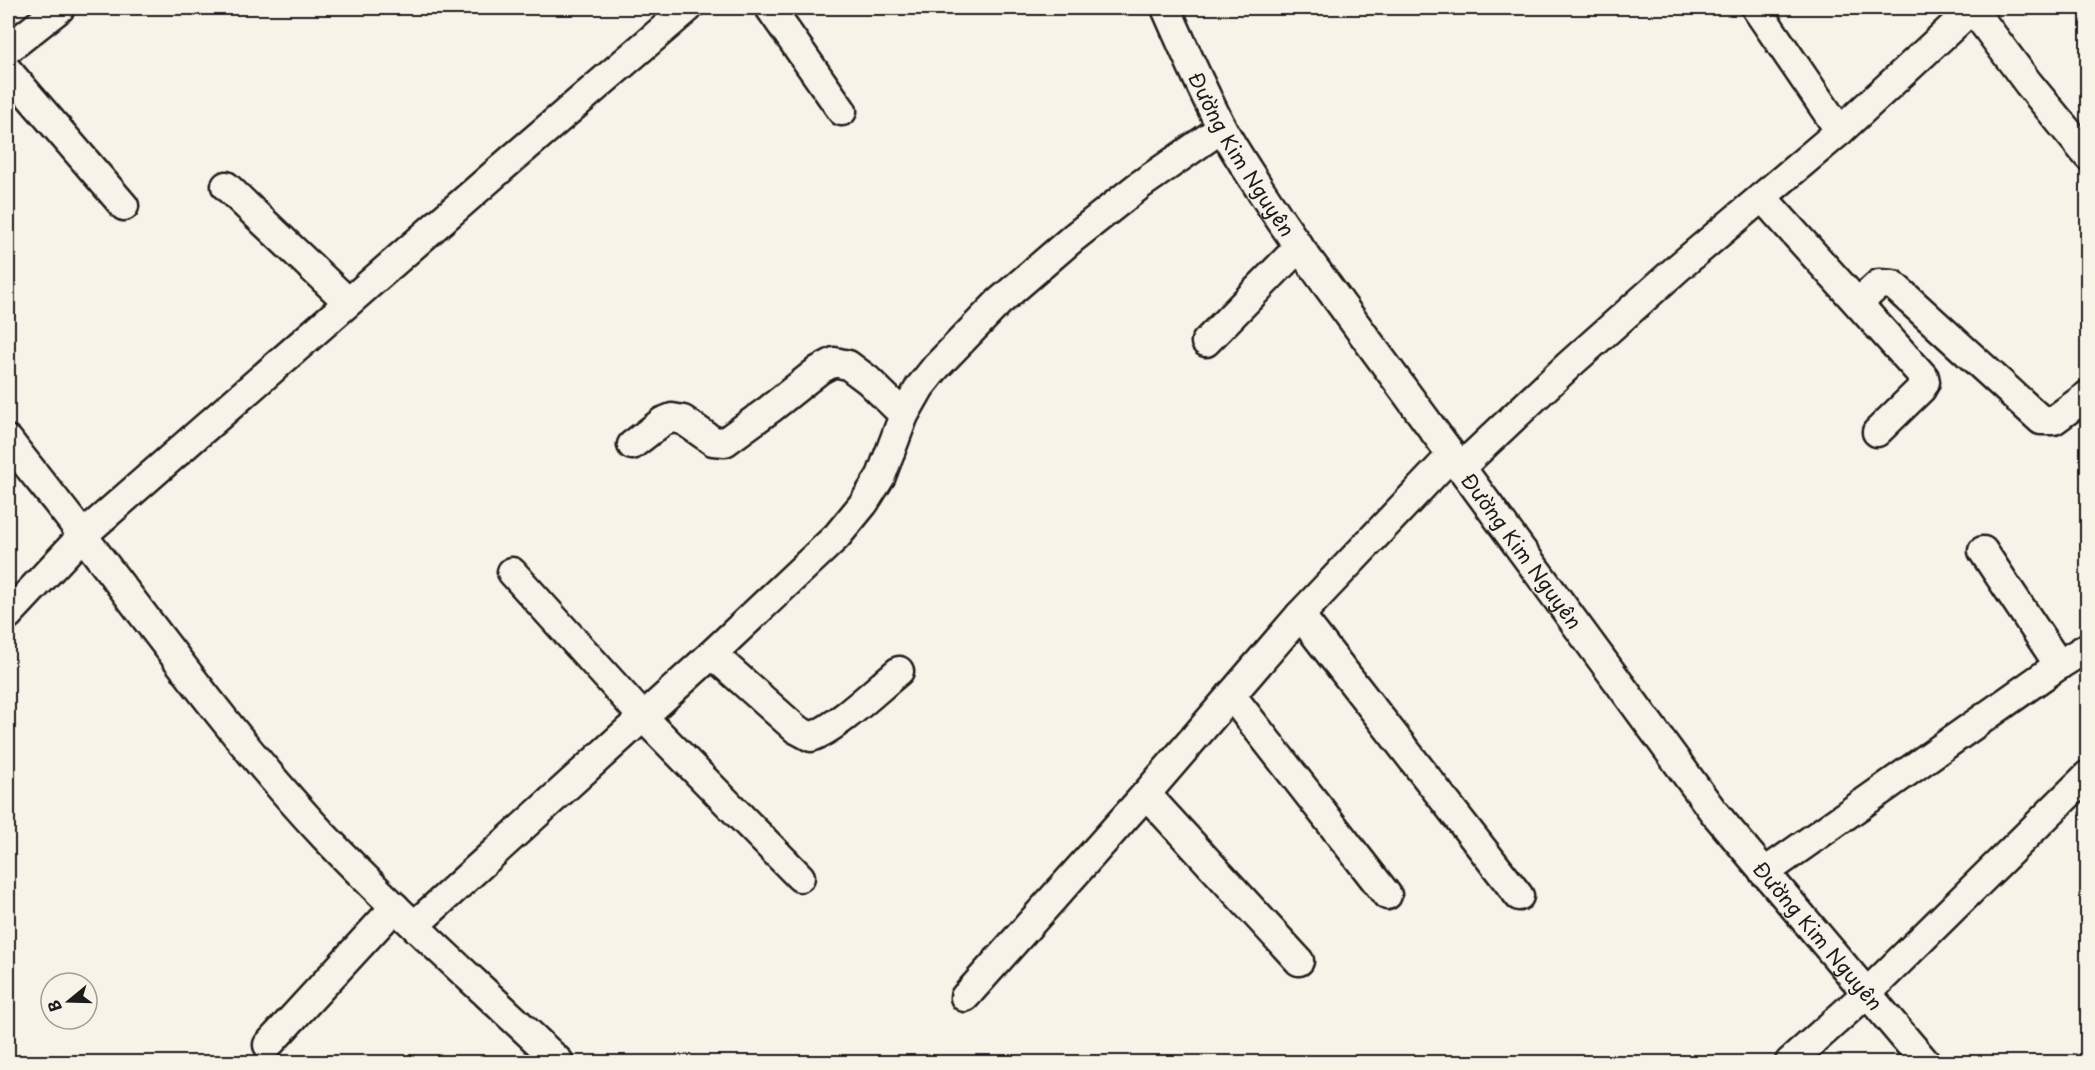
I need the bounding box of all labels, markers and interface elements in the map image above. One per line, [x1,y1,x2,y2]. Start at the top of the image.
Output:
street label: Đường Kim Nguyên [1181,67,1302,243]
street label: Đường Kim Nguyên [1454,466,1589,635]
street label: Đường Kim Nguyên [1746,854,1890,1017]
north arrow [39,971,99,1031]
text: B [41,997,67,1015]

